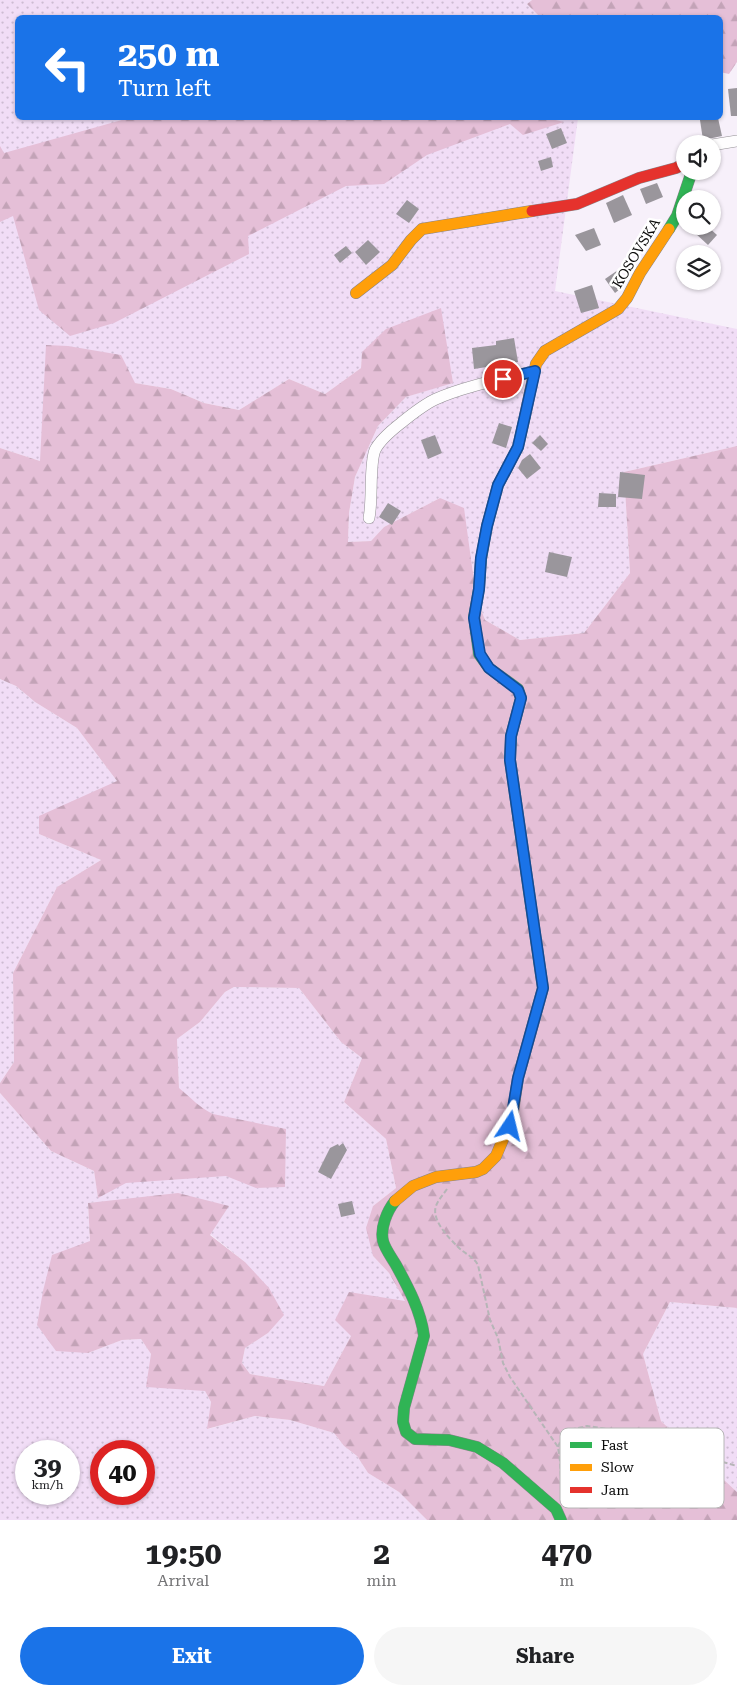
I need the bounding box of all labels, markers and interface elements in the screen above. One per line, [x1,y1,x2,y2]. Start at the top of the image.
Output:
text: 250 m [118,34,219,75]
icon: left [35,35,100,100]
text: Turn left [118,76,211,101]
map controls [676,135,721,290]
button: sound [676,135,721,180]
button: search [676,190,721,235]
street label: KOSOVSKA [609,215,663,291]
button: layers [676,245,721,290]
pin [482,358,524,400]
icon: arrive [489,365,517,393]
position arrow [483,1099,535,1151]
legend [560,1428,724,1508]
text: Fast [601,1437,628,1453]
speed limit sign: 40 [90,1440,155,1505]
text: 39 [33,1452,62,1481]
text: Slow [601,1459,634,1475]
text: km/h [31,1478,64,1492]
text: Jam [601,1482,629,1498]
text: 19:50 [145,1536,222,1571]
text: 2 [373,1536,390,1571]
text: 470 [542,1536,592,1571]
text: Arrival [157,1571,209,1590]
text: min [367,1571,397,1590]
text: m [559,1571,574,1590]
button: Exit [20,1627,364,1685]
button: Share [374,1627,717,1685]

